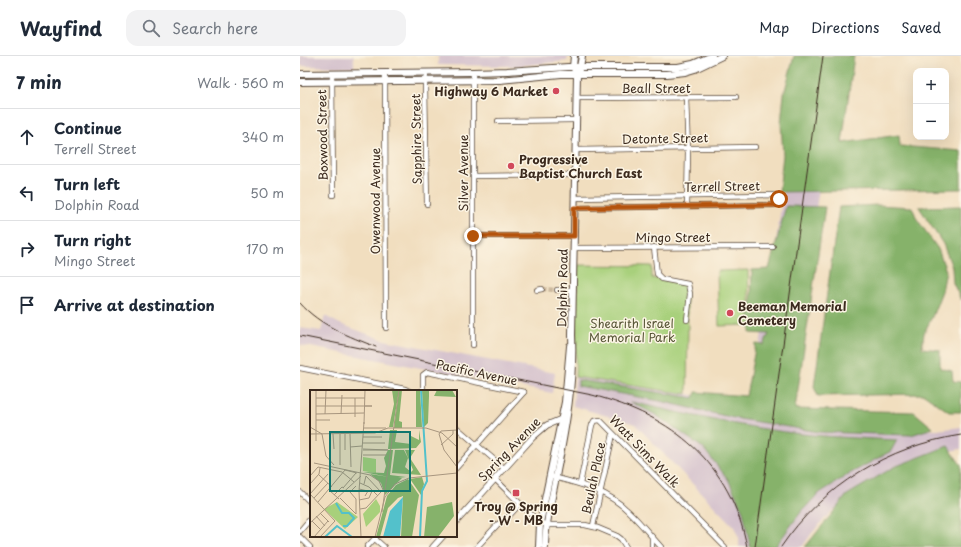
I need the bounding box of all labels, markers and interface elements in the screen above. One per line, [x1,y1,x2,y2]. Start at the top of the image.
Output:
search box [126,10,406,46]
text: Wayfind [20,14,102,42]
text: Search here [172,16,258,39]
icon: search [140,17,162,39]
text: Map [759,17,789,38]
text: Directions [811,17,879,38]
text: Saved [901,17,941,38]
map controls [913,68,949,140]
button: + [913,68,949,104]
text: 7 min [16,69,62,95]
text: Walk · 560 m [197,73,284,92]
street label: Beall Street [621,79,691,97]
place label: Highway 6 Market [435,82,548,100]
marker: Highway 6 Market [551,86,561,96]
street label: Boxwood Street [312,89,332,181]
street label: Sapphire Street [406,93,426,185]
button: − [913,104,949,140]
text: Continue [54,116,122,139]
icon: ahead [16,126,38,148]
text: 340 m [241,127,284,146]
street label: Detonte Street [622,128,709,148]
street label: Silver Avenue [454,134,472,212]
text: Terrell Street [54,139,136,158]
street label: Owenwood Avenue [366,147,384,254]
place label: Progressive Baptist Church East [519,150,643,182]
marker: Progressive Baptist Church East [506,161,516,171]
text: Turn left [54,172,120,195]
street label: Terrell Street [684,176,760,196]
icon: left [16,182,38,204]
text: 50 m [250,183,284,202]
route start [770,190,788,208]
text: Dolphin Road [54,195,139,214]
route end [464,227,482,245]
text: Turn right [54,228,131,251]
street label: Mingo Street [635,228,711,246]
icon: right [16,238,38,260]
text: 170 m [246,239,284,258]
street label: Dolphin Road [552,248,572,328]
text: Mingo Street [54,251,135,270]
text: Arrive at destination [54,293,215,316]
icon: arrive [16,294,38,316]
place label: Beeman Memorial Cemetery [738,297,847,329]
marker: Beeman Memorial Cemetery [725,308,735,318]
park label: Shearith Israel Memorial Park [589,314,675,346]
street label: Pacific Avenue [435,355,520,389]
inset map [310,390,457,537]
street label: Watt Sims Walk [606,411,684,491]
street label: Spring Avenue [474,413,545,485]
street label: Beulah Place [577,440,609,516]
marker: Troy @ Spring - W - MB [511,488,521,498]
place label: Troy @ Spring - W - MB [474,497,558,529]

